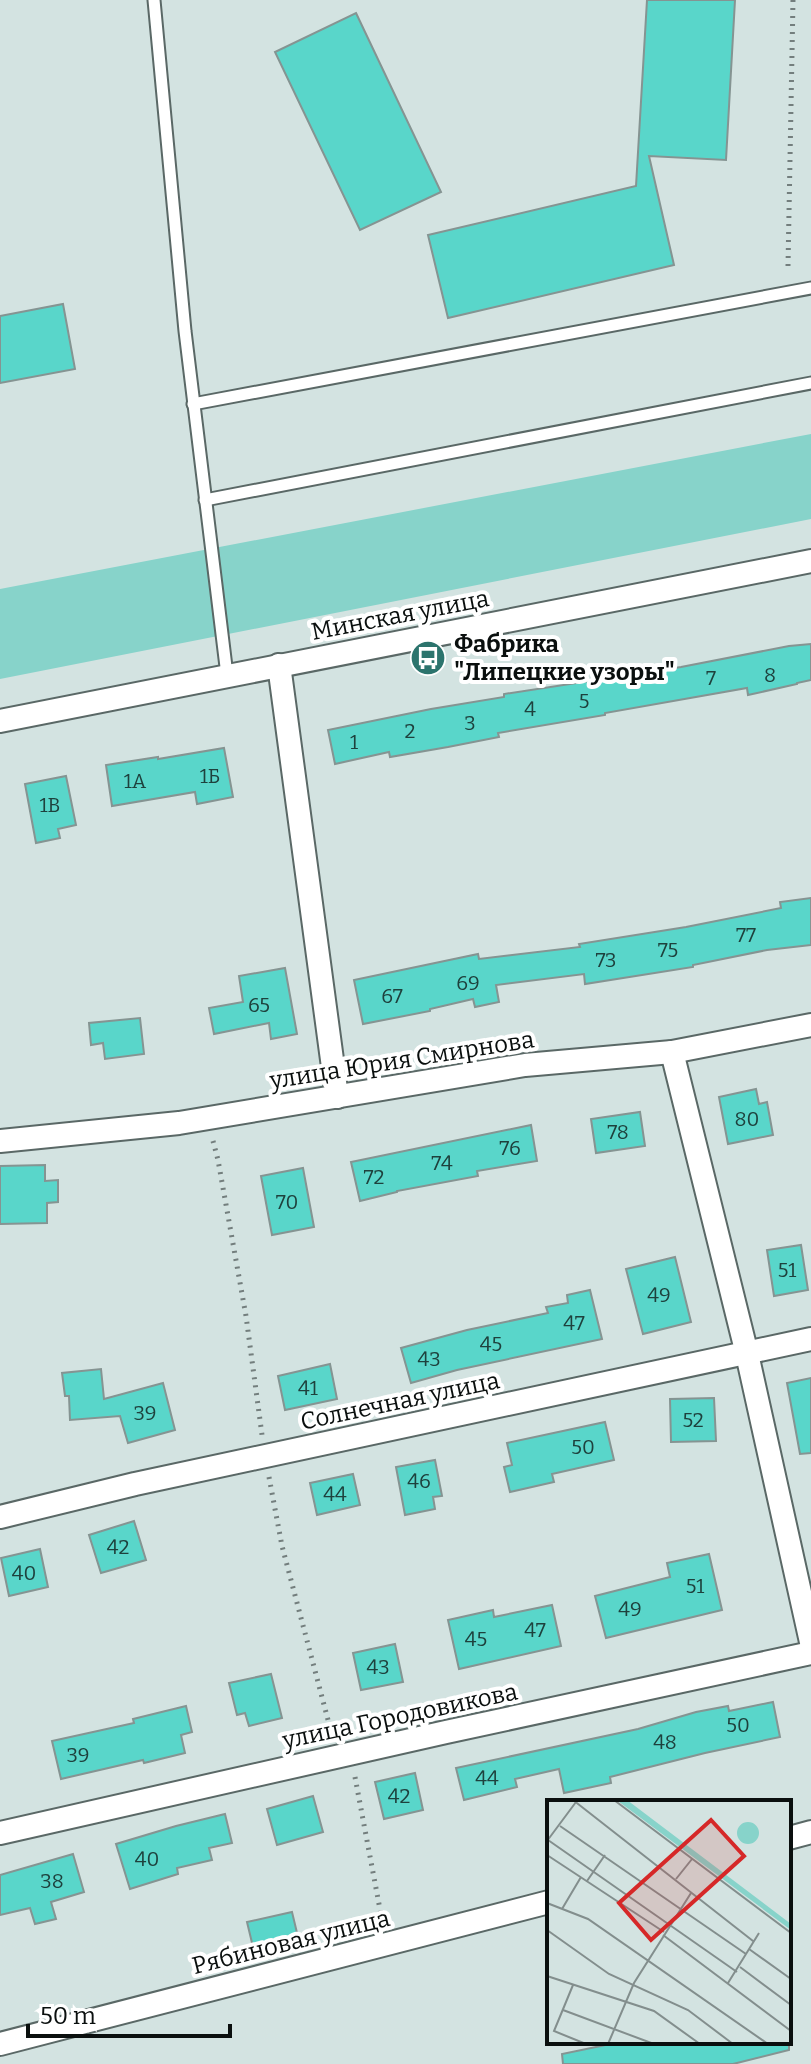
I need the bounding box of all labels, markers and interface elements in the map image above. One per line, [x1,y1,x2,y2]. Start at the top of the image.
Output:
street label: Минская улица [309,584,491,646]
place label: Фабрика "Липецкие узоры" [454,630,675,686]
bus stop icon: Фабрика "Липецкие узоры" [409,639,447,677]
house number: 8 [764,663,776,687]
house number: 7 [706,666,716,690]
house number: 5 [579,689,589,713]
house number: 4 [524,697,536,721]
house number: 3 [464,711,476,735]
house number: 2 [405,719,415,743]
house number: 1 [350,730,358,754]
house number: 1Б [200,764,220,788]
house number: 1А [124,769,147,793]
house number: 1В [39,793,61,817]
house number: 77 [736,923,756,947]
house number: 75 [658,938,678,962]
house number: 73 [595,948,617,972]
house number: 69 [456,971,480,995]
house number: 67 [381,984,403,1008]
house number: 65 [248,993,270,1017]
street label: улица Юрия Смирнова [267,1025,536,1095]
house number: 80 [735,1107,759,1131]
house number: 78 [607,1120,629,1144]
house number: 76 [499,1136,521,1160]
house number: 74 [431,1151,453,1175]
house number: 72 [364,1165,384,1189]
house number: 70 [276,1190,298,1214]
house number: 51 [778,1258,796,1282]
house number: 49 [647,1283,671,1307]
house number: 47 [563,1311,585,1335]
house number: 45 [480,1332,502,1356]
house number: 43 [417,1347,441,1371]
street label: Солнечная улица [298,1366,502,1436]
house number: 41 [298,1376,318,1400]
house number: 39 [133,1401,157,1425]
house number: 52 [682,1408,704,1432]
house number: 50 [571,1435,595,1459]
house number: 46 [407,1469,431,1493]
house number: 44 [323,1482,347,1506]
house number: 42 [107,1535,129,1559]
house number: 40 [12,1561,36,1585]
house number: 51 [686,1574,704,1598]
house number: 49 [618,1597,642,1621]
house number: 47 [524,1618,546,1642]
house number: 45 [465,1627,487,1651]
house number: 43 [366,1655,390,1679]
street label: улица Городовикова [279,1677,520,1755]
house number: 50 [726,1713,750,1737]
house number: 48 [653,1730,677,1754]
house number: 39 [66,1743,90,1767]
house number: 44 [475,1766,499,1790]
house number: 42 [388,1784,410,1808]
inset map [547,1800,791,2044]
house number: 40 [135,1847,159,1871]
house number: 38 [40,1869,64,1893]
street label: Рябиновая улица [189,1904,393,1980]
scale bar [28,1988,230,2038]
text: 50 m [40,2002,96,2030]

